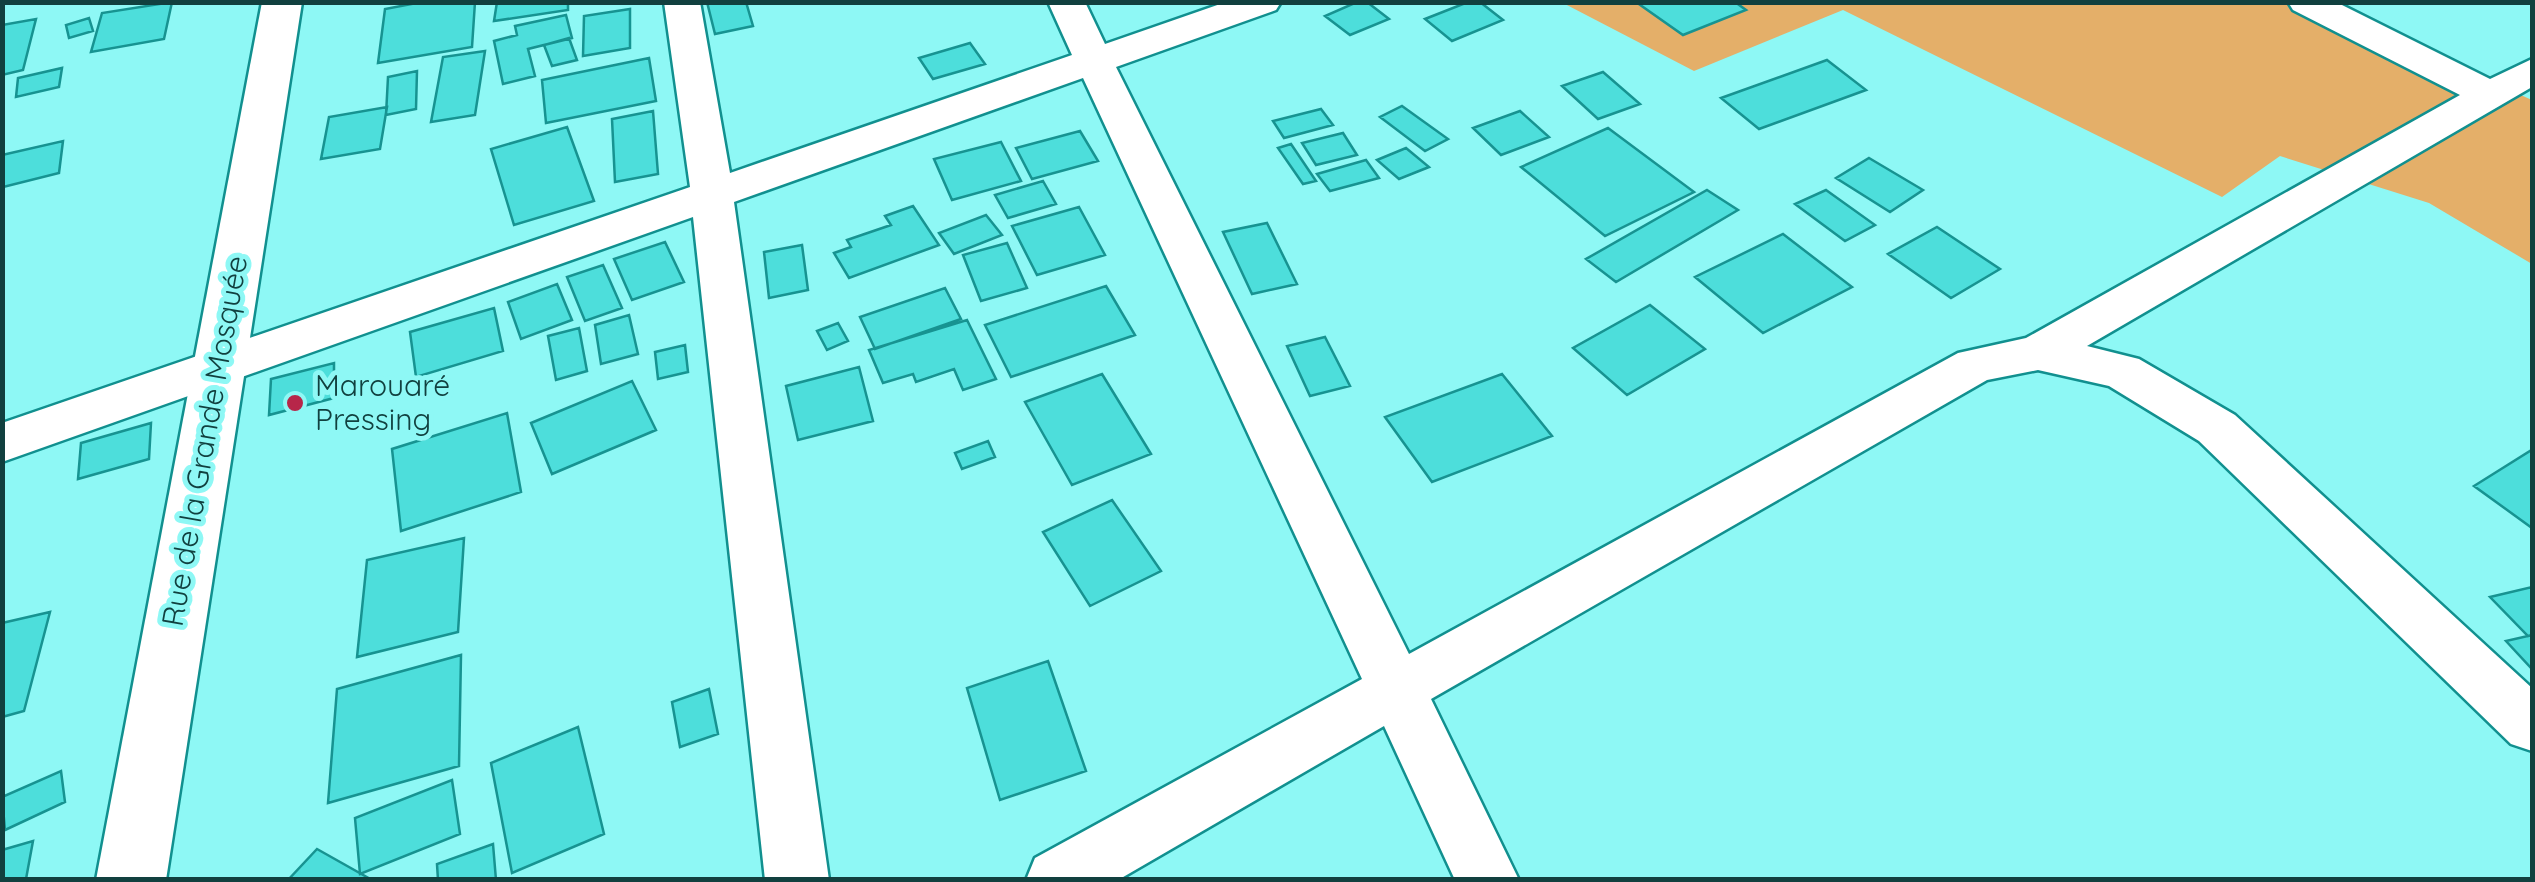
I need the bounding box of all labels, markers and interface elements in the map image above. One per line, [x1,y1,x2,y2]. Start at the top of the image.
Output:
street label: Rue de la Grande Mosquée [153,253,255,629]
place label: Marouaré Pressing [315,366,450,438]
marker: Marouaré Pressing [284,392,306,414]

